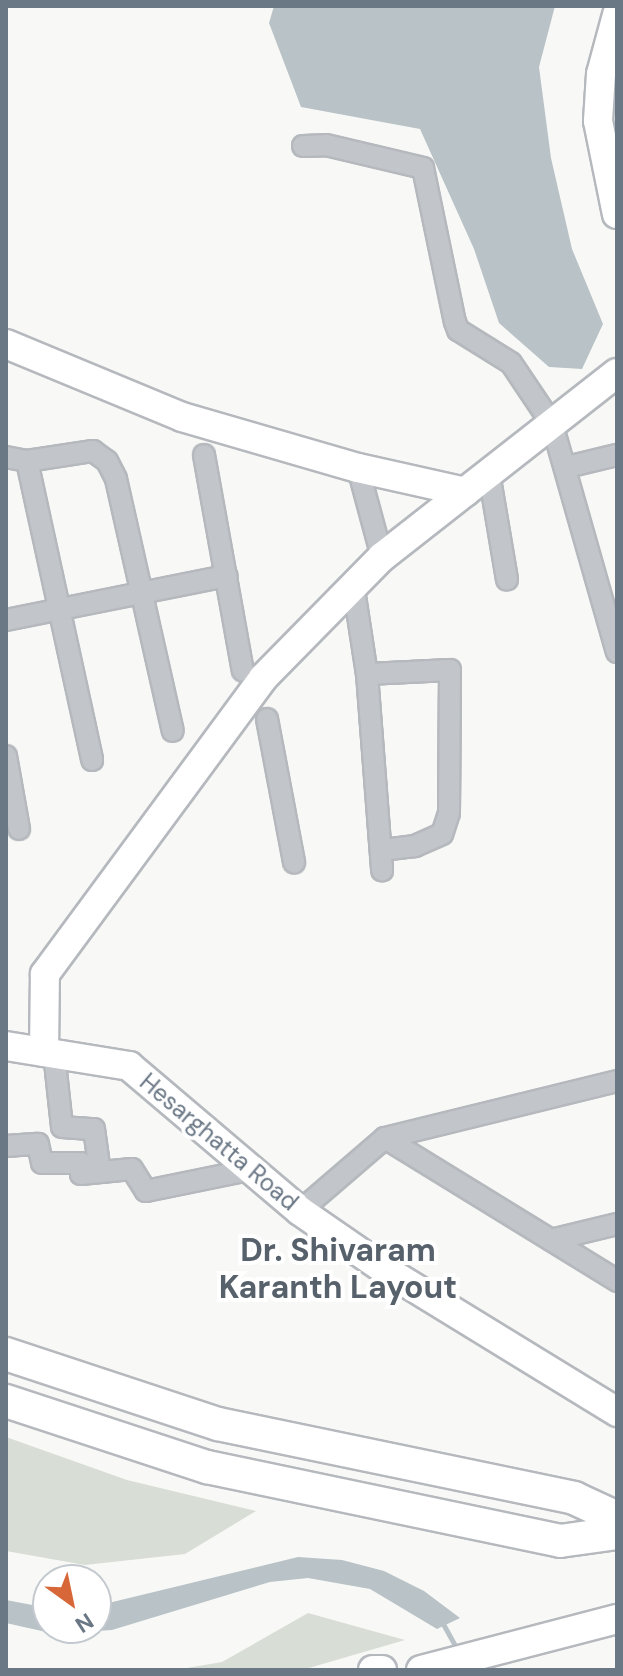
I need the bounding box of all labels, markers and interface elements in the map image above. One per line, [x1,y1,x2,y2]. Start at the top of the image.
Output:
street label: Hesarghatta Road [134,1067,304,1217]
district label: Dr. Shivaram Karanth Layout [219,1232,457,1307]
north arrow [32,1564,112,1644]
text: N [70,1606,99,1639]

